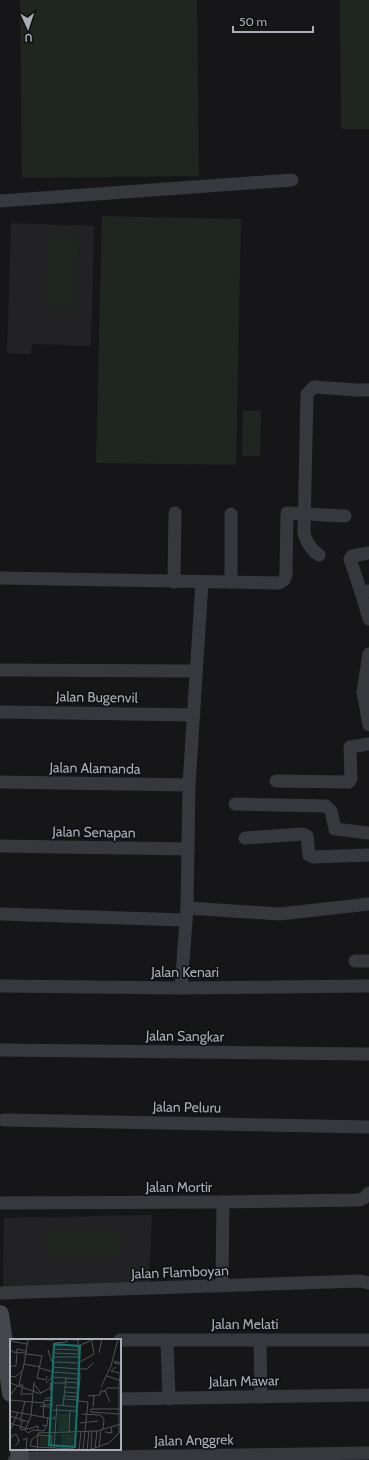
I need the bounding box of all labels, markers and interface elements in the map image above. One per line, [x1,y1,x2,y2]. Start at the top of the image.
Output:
north arrow [8,8,48,48]
scale bar [233,8,313,34]
text: 50 m [239,14,267,29]
text: U [24,31,33,45]
street label: Jalan Bugenvil [55,687,139,707]
street label: Jalan Alamanda [48,758,141,778]
street label: Jalan Senapan [51,822,136,842]
street label: Jalan Kenari [150,963,219,981]
street label: Jalan Sangkar [145,1026,225,1046]
street label: Jalan Peluru [152,1097,221,1117]
street label: Jalan Mortir [145,1178,213,1196]
street label: Jalan Flamboyan [130,1261,229,1283]
street label: Jalan Melati [210,1315,279,1333]
inset map [10,1339,121,1450]
street label: Jalan Mawar [208,1371,280,1391]
street label: Jalan Anggrek [153,1430,234,1450]

